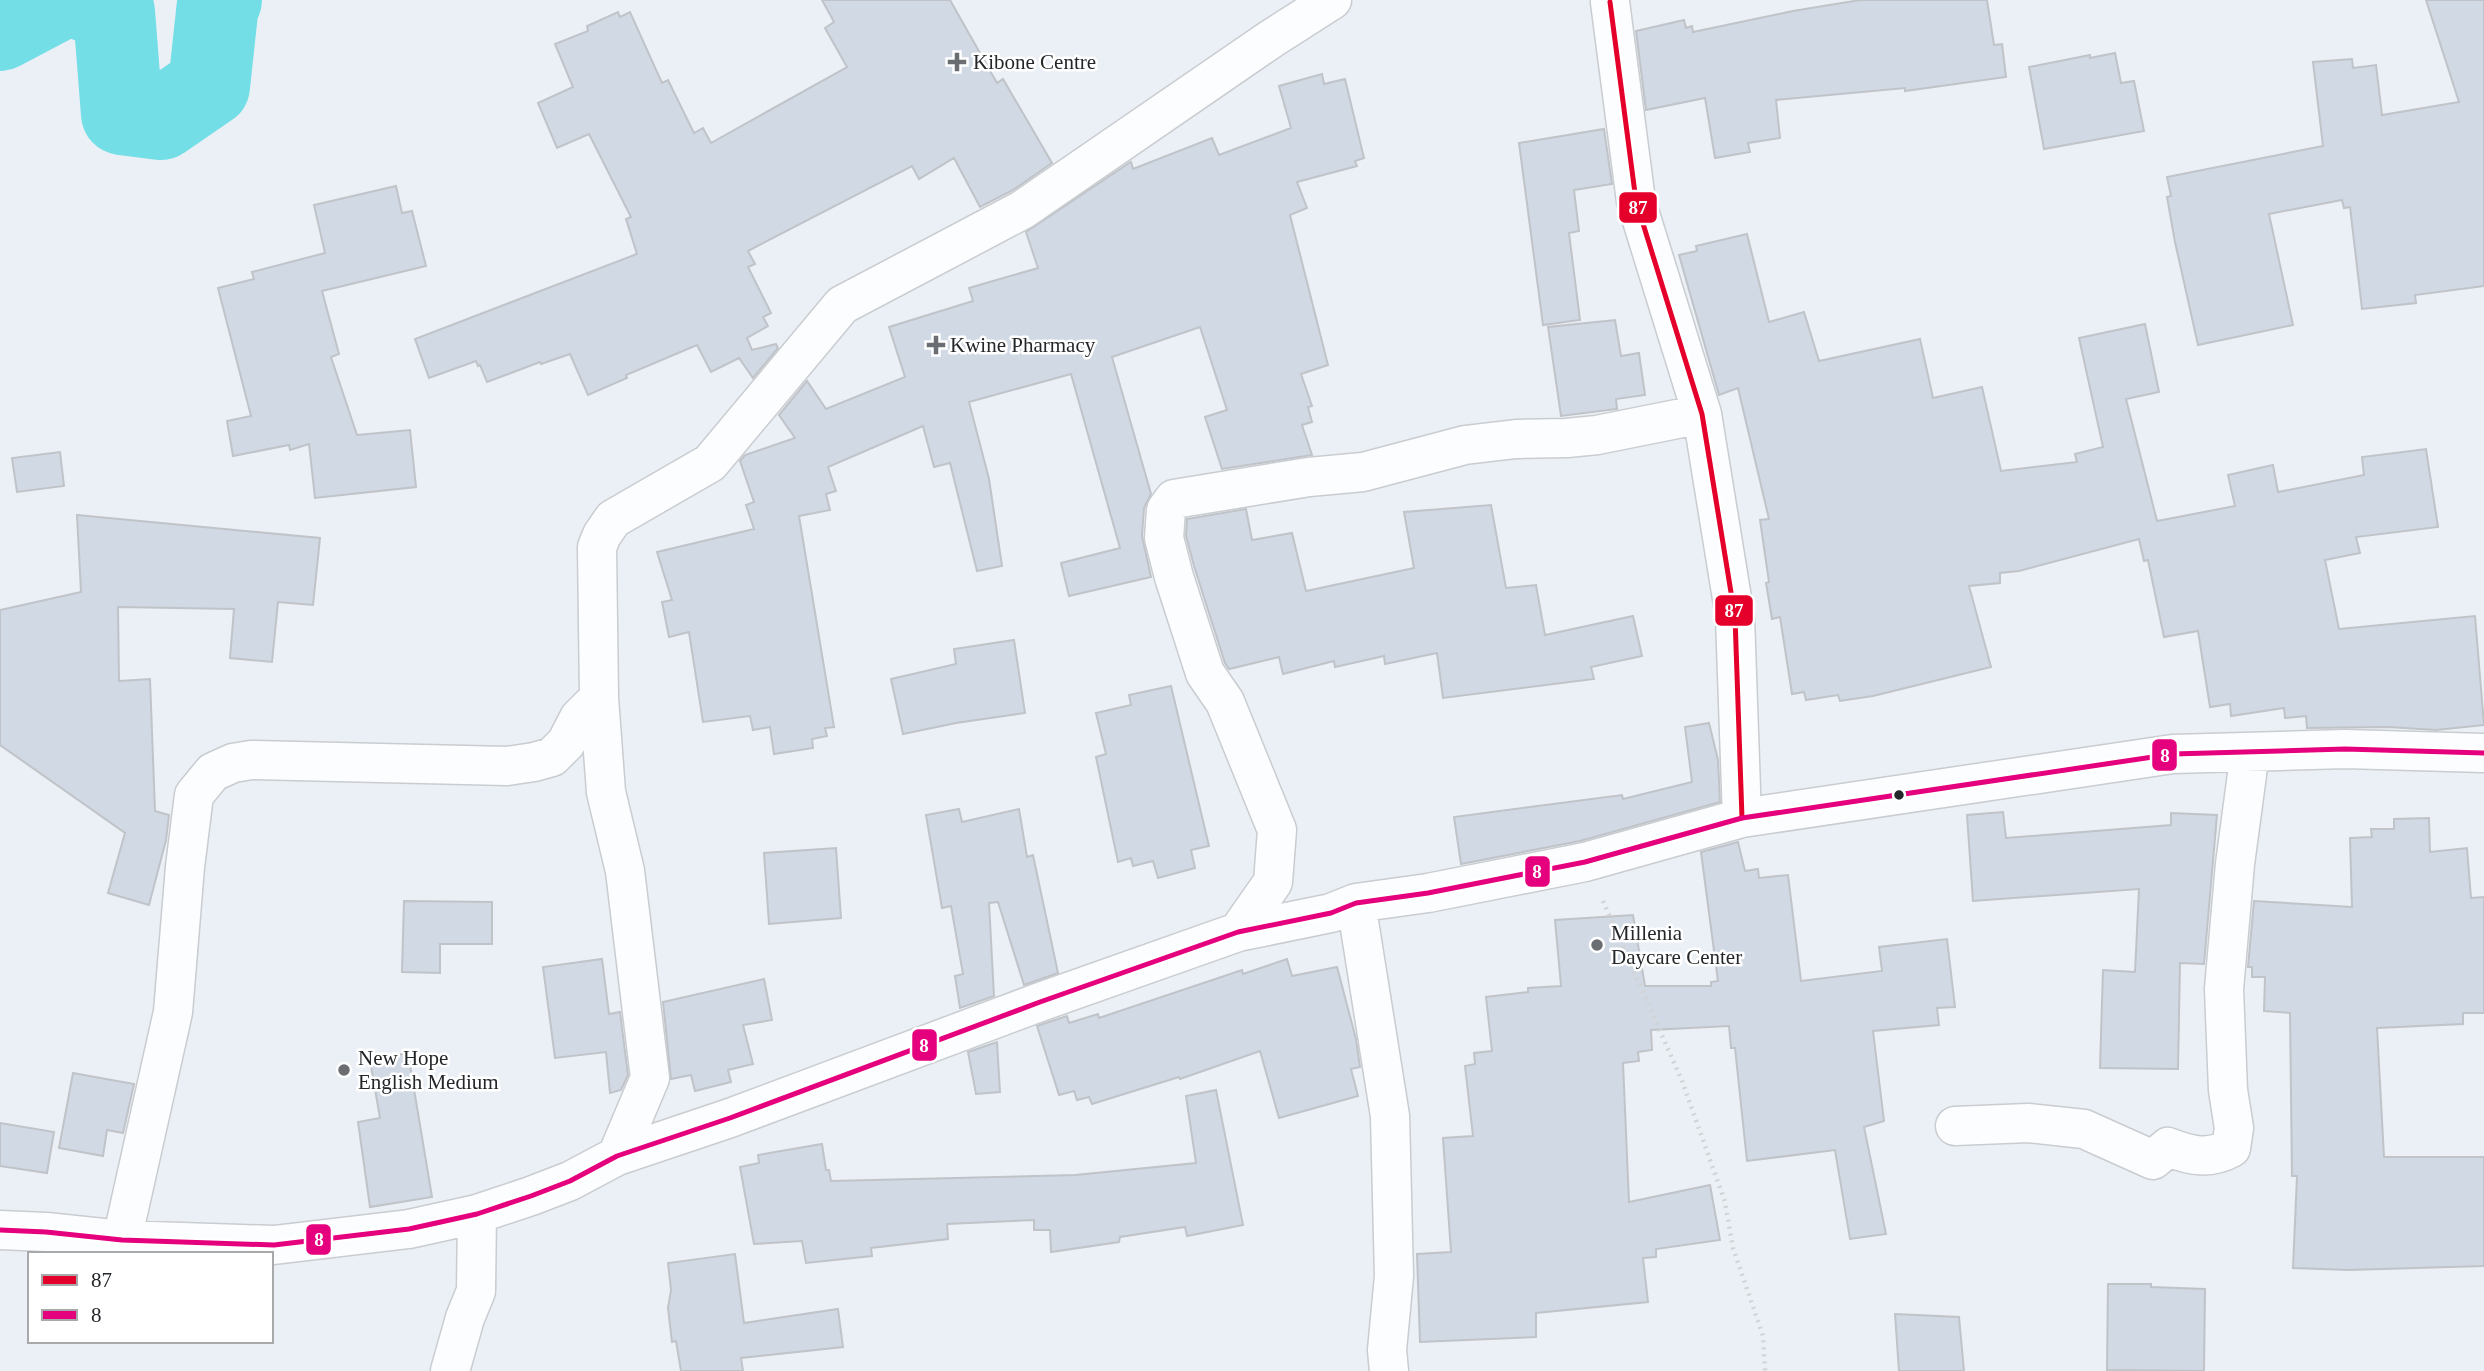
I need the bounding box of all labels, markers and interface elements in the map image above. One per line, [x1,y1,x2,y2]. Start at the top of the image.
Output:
place label: Kibone Centre [973,50,1096,74]
marker: Kibone Centre [947,52,967,72]
line badge: 87 [1618,191,1658,224]
text: 87 [1629,197,1648,218]
place label: Kwine Pharmacy [950,333,1096,357]
marker: Kwine Pharmacy [928,337,944,353]
line badge: 87 [1714,594,1754,627]
text: 87 [1725,600,1744,621]
line badge: 8 [2151,738,2178,772]
text: 8 [2160,745,2170,766]
unlabelled marker [1892,788,1906,802]
line badge: 8 [1524,855,1551,888]
text: 8 [1532,861,1542,882]
place label: Millenia Daycare Center [1611,921,1742,969]
marker: Millenia Daycare Center [1589,937,1605,953]
line badge: 8 [911,1028,938,1062]
text: 8 [919,1035,929,1056]
place label: New Hope English Medium [358,1046,499,1094]
marker: New Hope English Medium [336,1062,352,1078]
line badge: 8 [305,1223,332,1256]
text: 8 [314,1229,324,1250]
legend [28,1252,273,1343]
text: 87 [91,1268,112,1292]
text: 8 [91,1303,102,1327]

